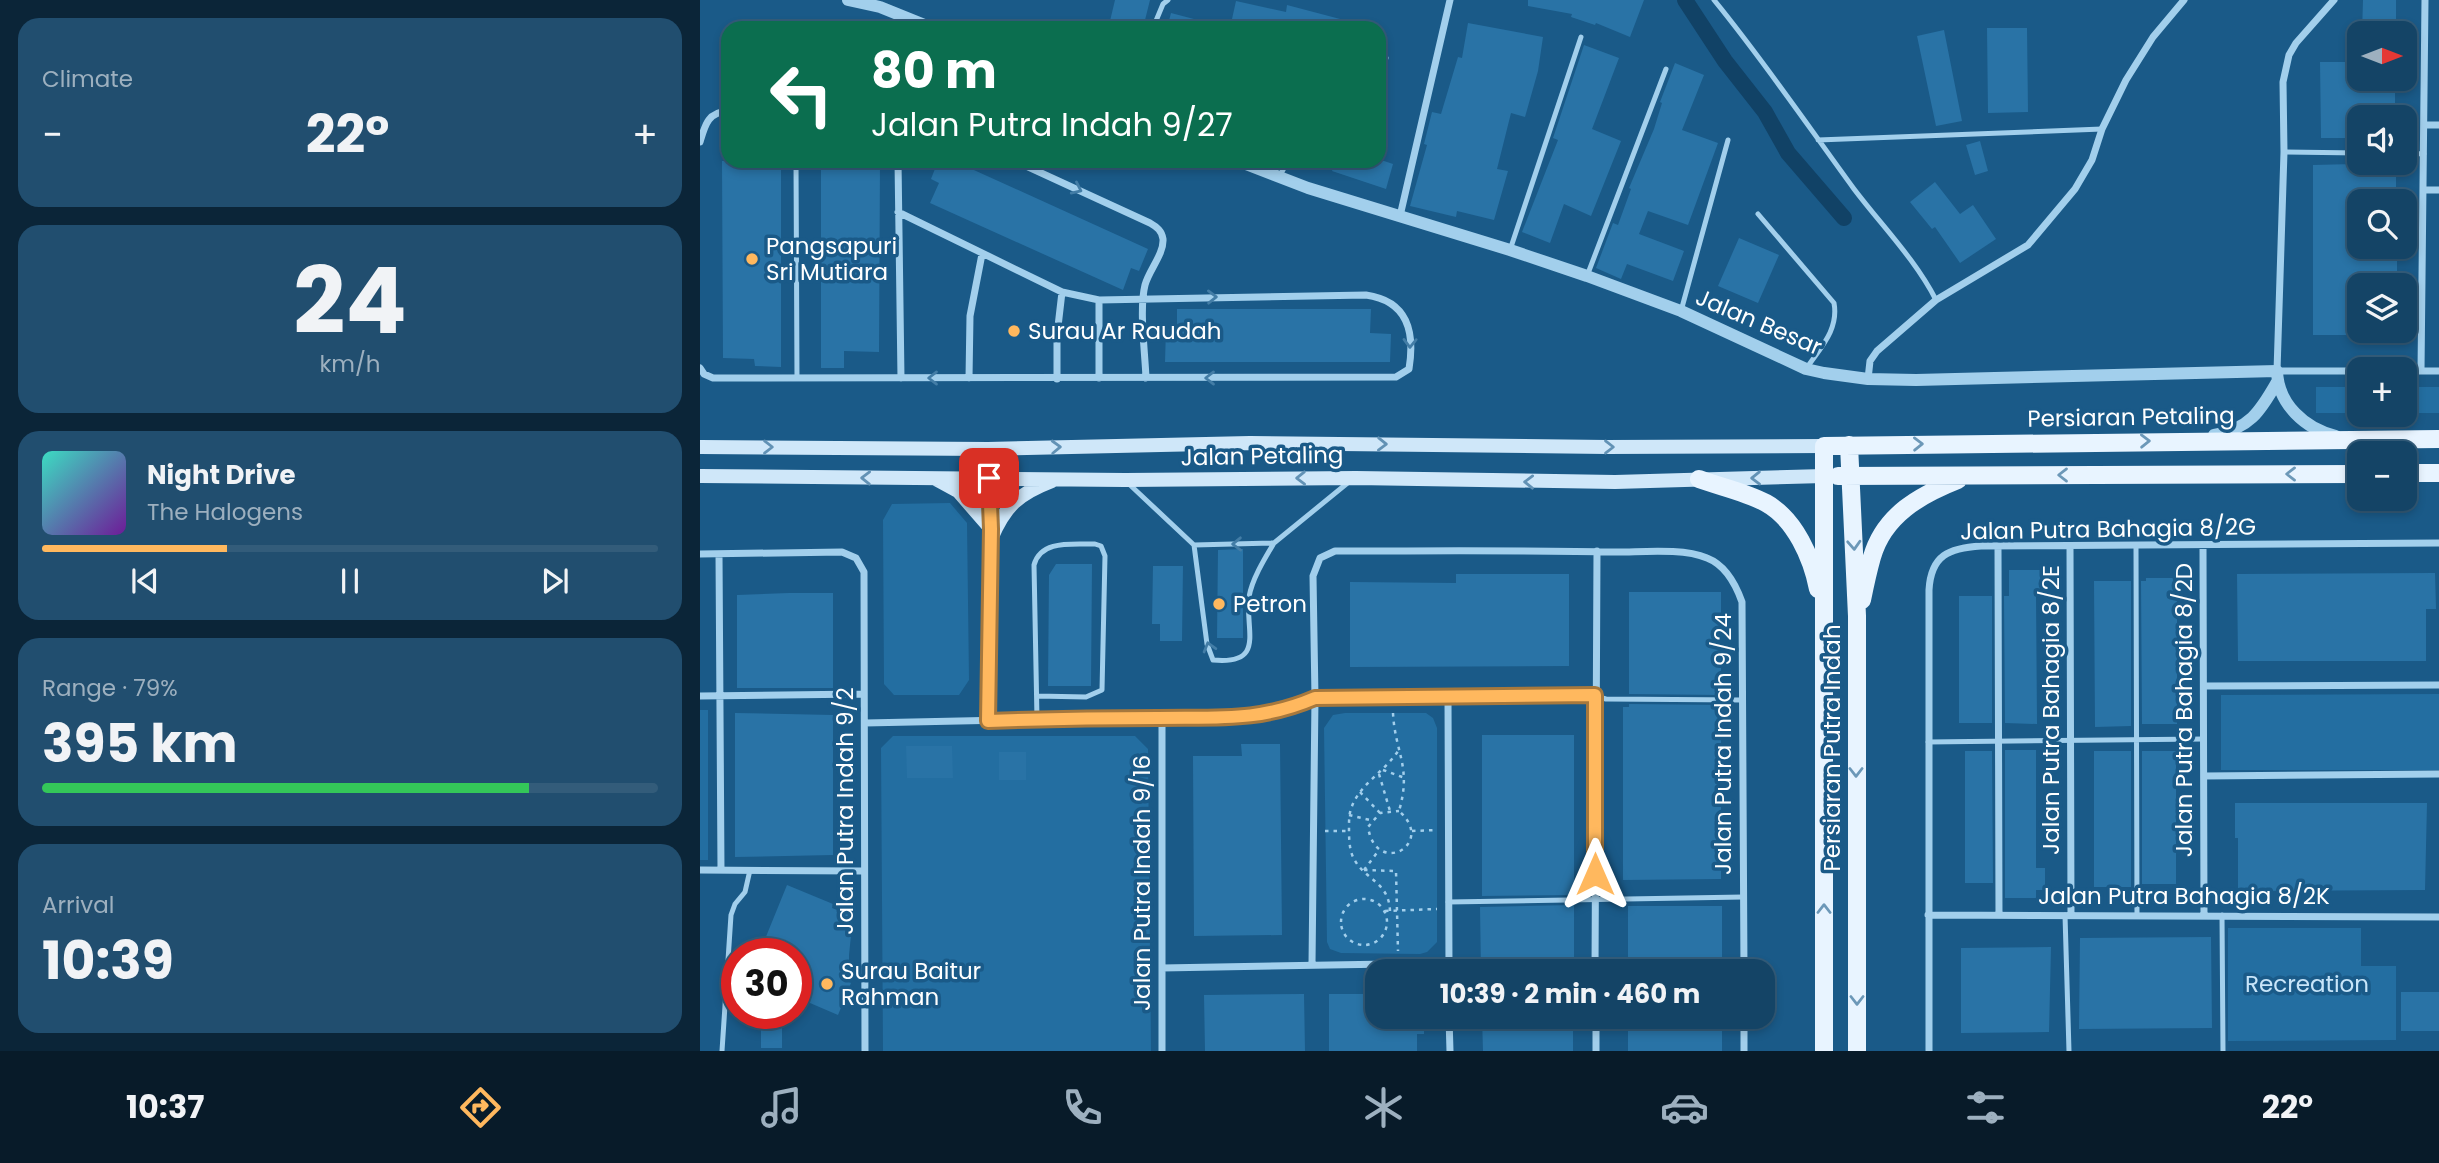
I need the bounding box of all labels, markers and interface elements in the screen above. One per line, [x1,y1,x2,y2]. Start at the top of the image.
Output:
north arrow [2347,21,2417,91]
map controls [2347,21,2417,511]
text: 80 m [871,37,997,105]
icon: left [756,49,847,140]
text: Climate [42,63,133,95]
text: 22° [306,98,389,171]
text: Jalan Putra Indah 9/27 [871,102,1233,147]
button: sound [2347,105,2417,175]
text: − [42,108,63,161]
text: + [632,108,658,161]
one-way arrow [1070,181,1082,195]
button: search [2347,189,2417,259]
place label: Pangsapuri Sri Mutiara [766,230,897,288]
text: 24 [293,237,407,365]
marker: Pangsapuri Sri Mutiara [744,251,760,267]
button: layers [2347,273,2417,343]
street label: Jalan Besar [1691,281,1827,363]
one-way arrow [1207,290,1218,305]
place label: Surau Ar Raudah [1028,315,1222,347]
marker: Surau Ar Raudah [1006,323,1022,339]
one-way arrow [1403,338,1418,349]
text: km/h [319,348,381,380]
button: + [2347,357,2417,427]
one-way arrow [927,370,938,386]
one-way arrow [1204,370,1214,386]
street label: Persiaran Petaling [2027,399,2235,435]
one-way arrow [2140,433,2151,449]
one-way arrow [1377,437,1388,452]
one-way arrow [1912,437,1923,452]
one-way arrow [763,439,774,455]
one-way arrow [1052,439,1062,455]
street label: Jalan Petaling [1180,439,1344,473]
one-way arrow [1605,439,1615,455]
button: − [2347,441,2417,511]
pin [959,448,1019,508]
text: Night Drive [147,457,295,493]
icon: arrive [970,459,1008,497]
one-way arrow [2285,466,2296,482]
one-way arrow [2058,468,2069,483]
one-way arrow [861,470,871,486]
one-way arrow [1296,470,1306,486]
one-way arrow [1750,470,1761,486]
one-way arrow [1523,474,1534,489]
text: The Halogens [147,496,303,528]
street label: Jalan Putra Bahagia 8/2G [1960,510,2256,548]
one-way arrow [1231,536,1242,551]
one-way arrow [1846,539,1861,550]
icon: previous [126,562,164,600]
icon: pause [331,562,369,600]
icon: next [536,562,574,600]
street label: Jalan Putra Bahagia 8/2D [2168,563,2200,857]
street label: Jalan Putra Bahagia 8/2E [2035,565,2067,855]
place label: Petron [1233,588,1307,620]
marker: Petron [1211,596,1227,612]
street label: Jalan Putra Indah 9/24 [1707,613,1739,875]
street label: Persiaran Putra Indah [1816,624,1848,872]
one-way arrow [1202,641,1217,653]
text: Range · 79% [42,672,178,704]
street label: Jalan Putra Indah 9/2 [829,687,861,935]
text: 395 km [42,707,237,780]
street label: Jalan Putra Indah 9/16 [1126,755,1158,1011]
one-way arrow [1848,767,1864,778]
position arrow [1558,837,1632,911]
street label: Jalan Putra Bahagia 8/2K [2038,880,2330,912]
text: Arrival [42,889,114,921]
one-way arrow [1816,904,1832,914]
text: 10:39 [42,924,174,997]
speed limit sign: 30 [721,938,812,1029]
place label: Surau Baitur Rahman [841,955,981,1013]
park label: Recreation [2245,968,2369,1000]
marker: Surau Baitur Rahman [819,976,835,992]
text: 10:39 · 2 min · 460 m [1440,976,1700,1012]
one-way arrow [1849,995,1865,1005]
icon: directions [456,1083,505,1132]
icon: music [757,1083,806,1132]
icon: phone [1058,1083,1107,1132]
icon: climate [1359,1083,1408,1132]
icon: car [1660,1083,1709,1132]
icon: filters [1961,1083,2010,1132]
text: 10:37 [126,1084,204,1129]
text: 22° [2262,1084,2313,1129]

